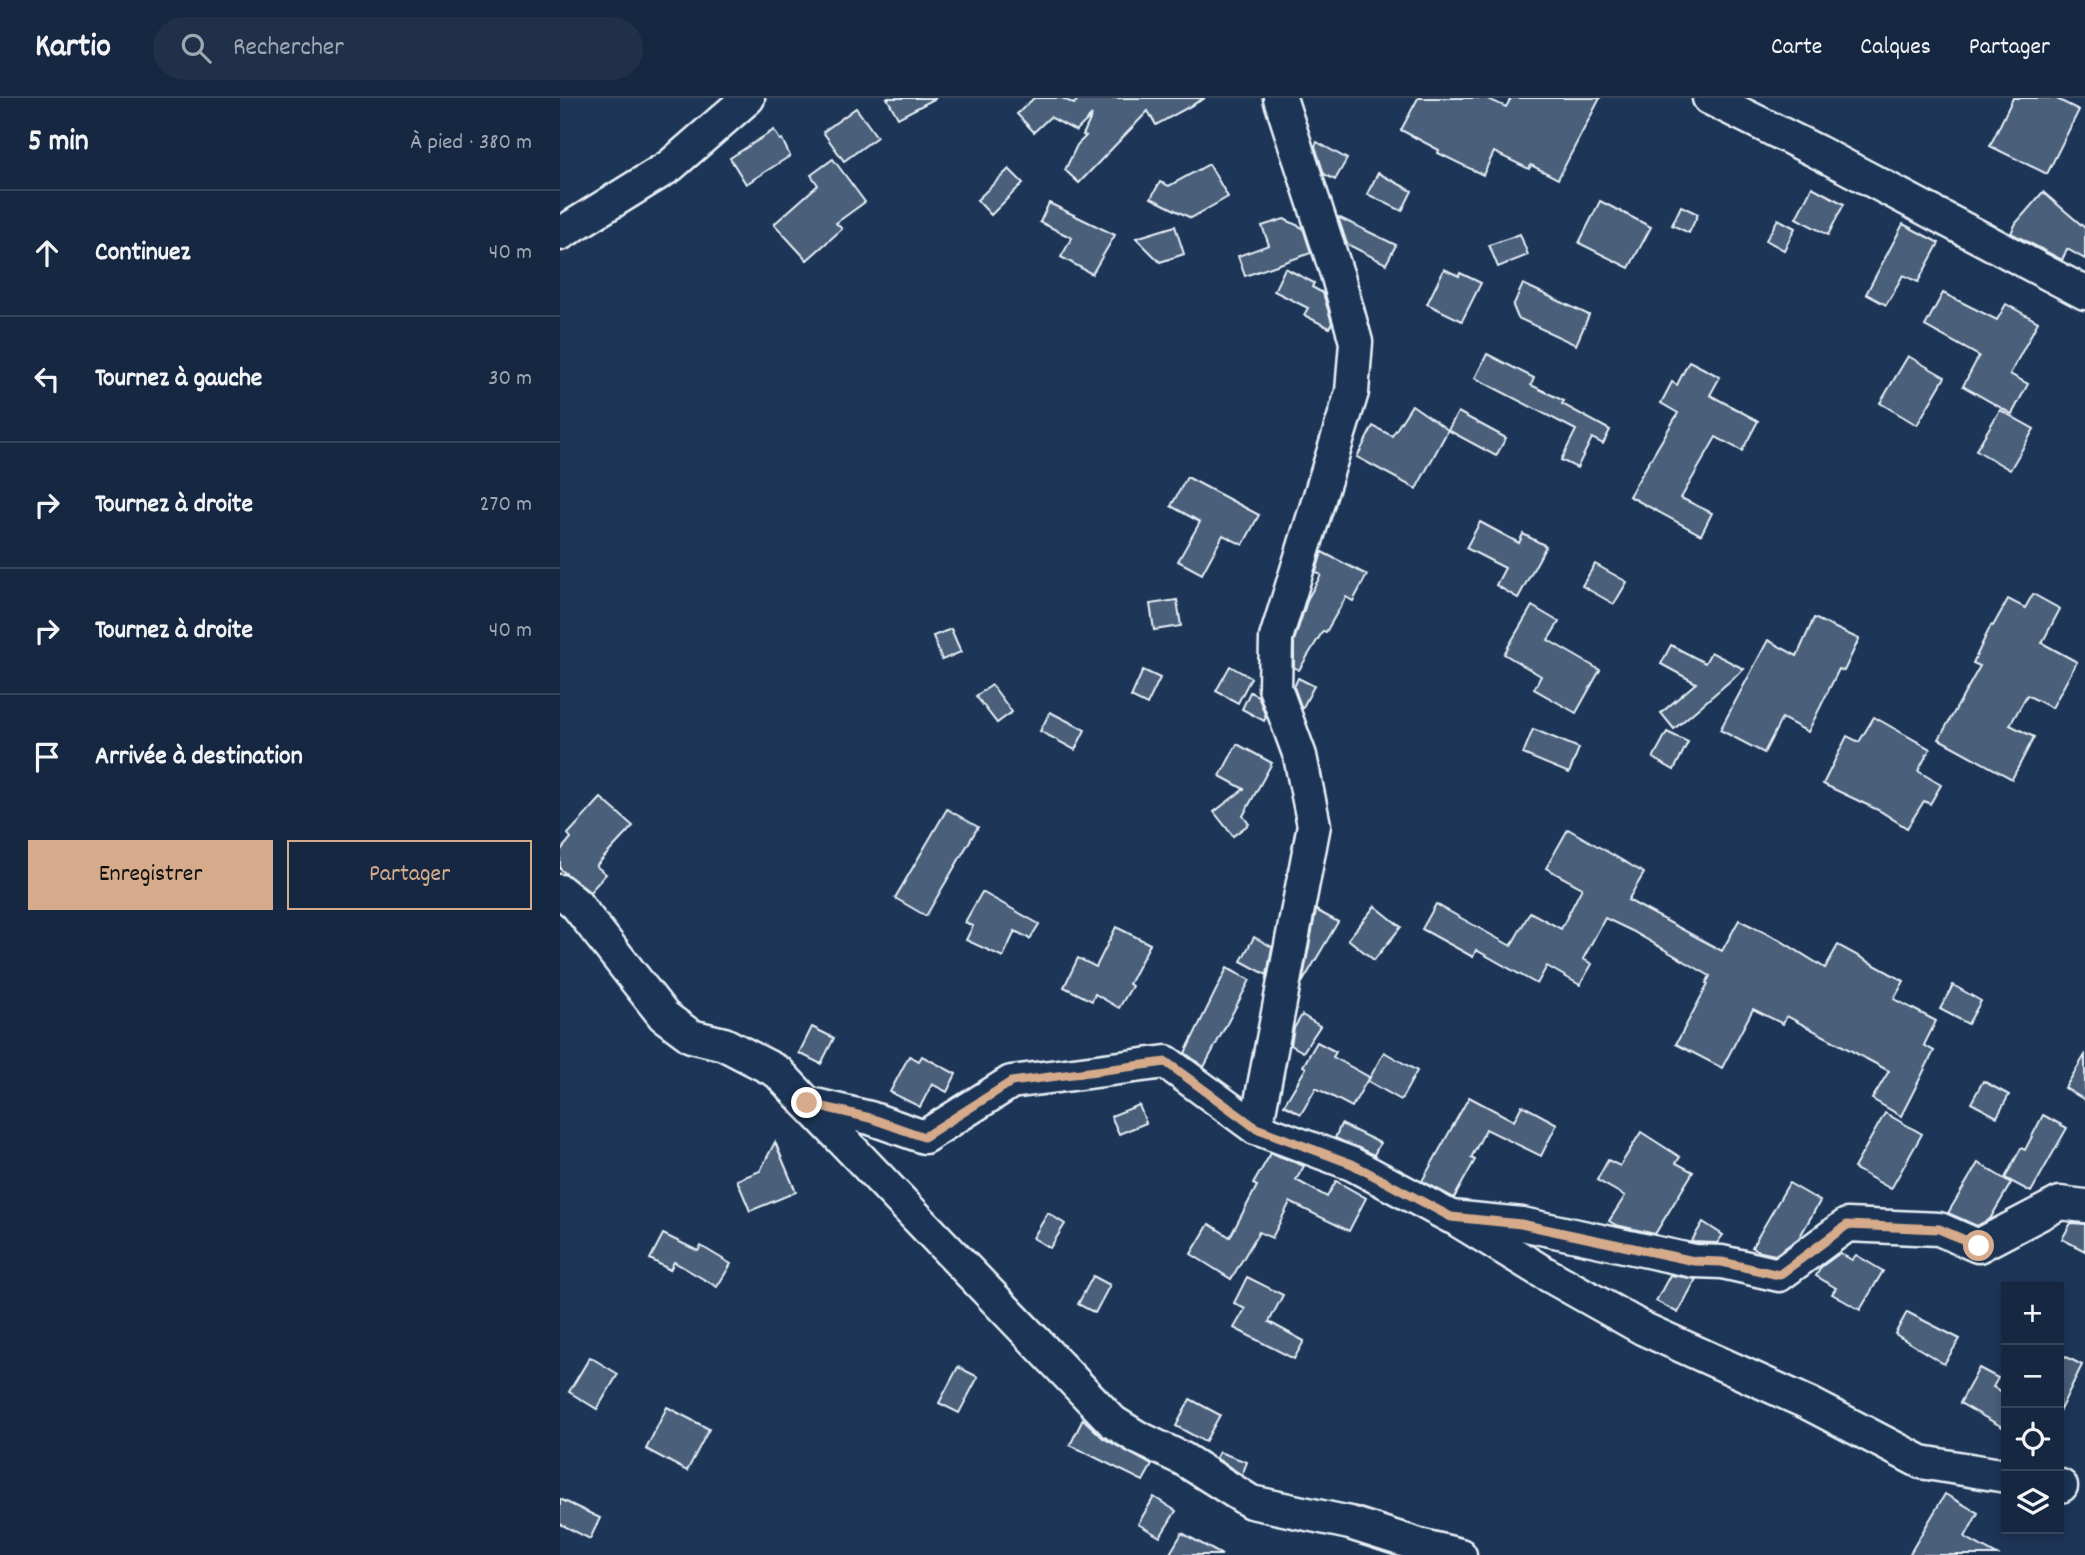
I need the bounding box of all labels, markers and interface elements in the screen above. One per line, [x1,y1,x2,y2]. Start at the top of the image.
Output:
search box [153,17,643,80]
text: Kartio [35,25,111,72]
icon: search [177,29,215,67]
text: Rechercher [233,30,344,67]
text: Carte [1771,31,1822,65]
text: Calques [1860,31,1931,65]
text: Partager [1969,31,2050,65]
text: 5 min [28,122,89,165]
text: À pied · 380 m [410,127,532,160]
icon: ahead [28,234,66,272]
text: Continuez [95,235,190,272]
text: 40 m [489,237,532,270]
icon: left [28,360,66,398]
text: Tournez à gauche [95,361,262,398]
text: 30 m [488,363,532,396]
icon: right [28,486,66,524]
text: Tournez à droite [95,487,253,524]
text: 270 m [480,489,532,522]
icon: right [28,612,66,650]
text: Tournez à droite [95,613,253,650]
text: 40 m [489,615,532,648]
icon: arrive [28,738,66,776]
text: Arrivée à destination [95,739,303,776]
button: Enregistrer [28,840,273,910]
button: Partager [287,840,532,910]
route end [791,1087,822,1118]
route start [1963,1230,1994,1261]
map controls [2001,1282,2064,1534]
button: + [2001,1282,2064,1345]
button: − [2001,1345,2064,1408]
button: locate [2001,1408,2064,1471]
button: layers [2001,1471,2064,1534]

